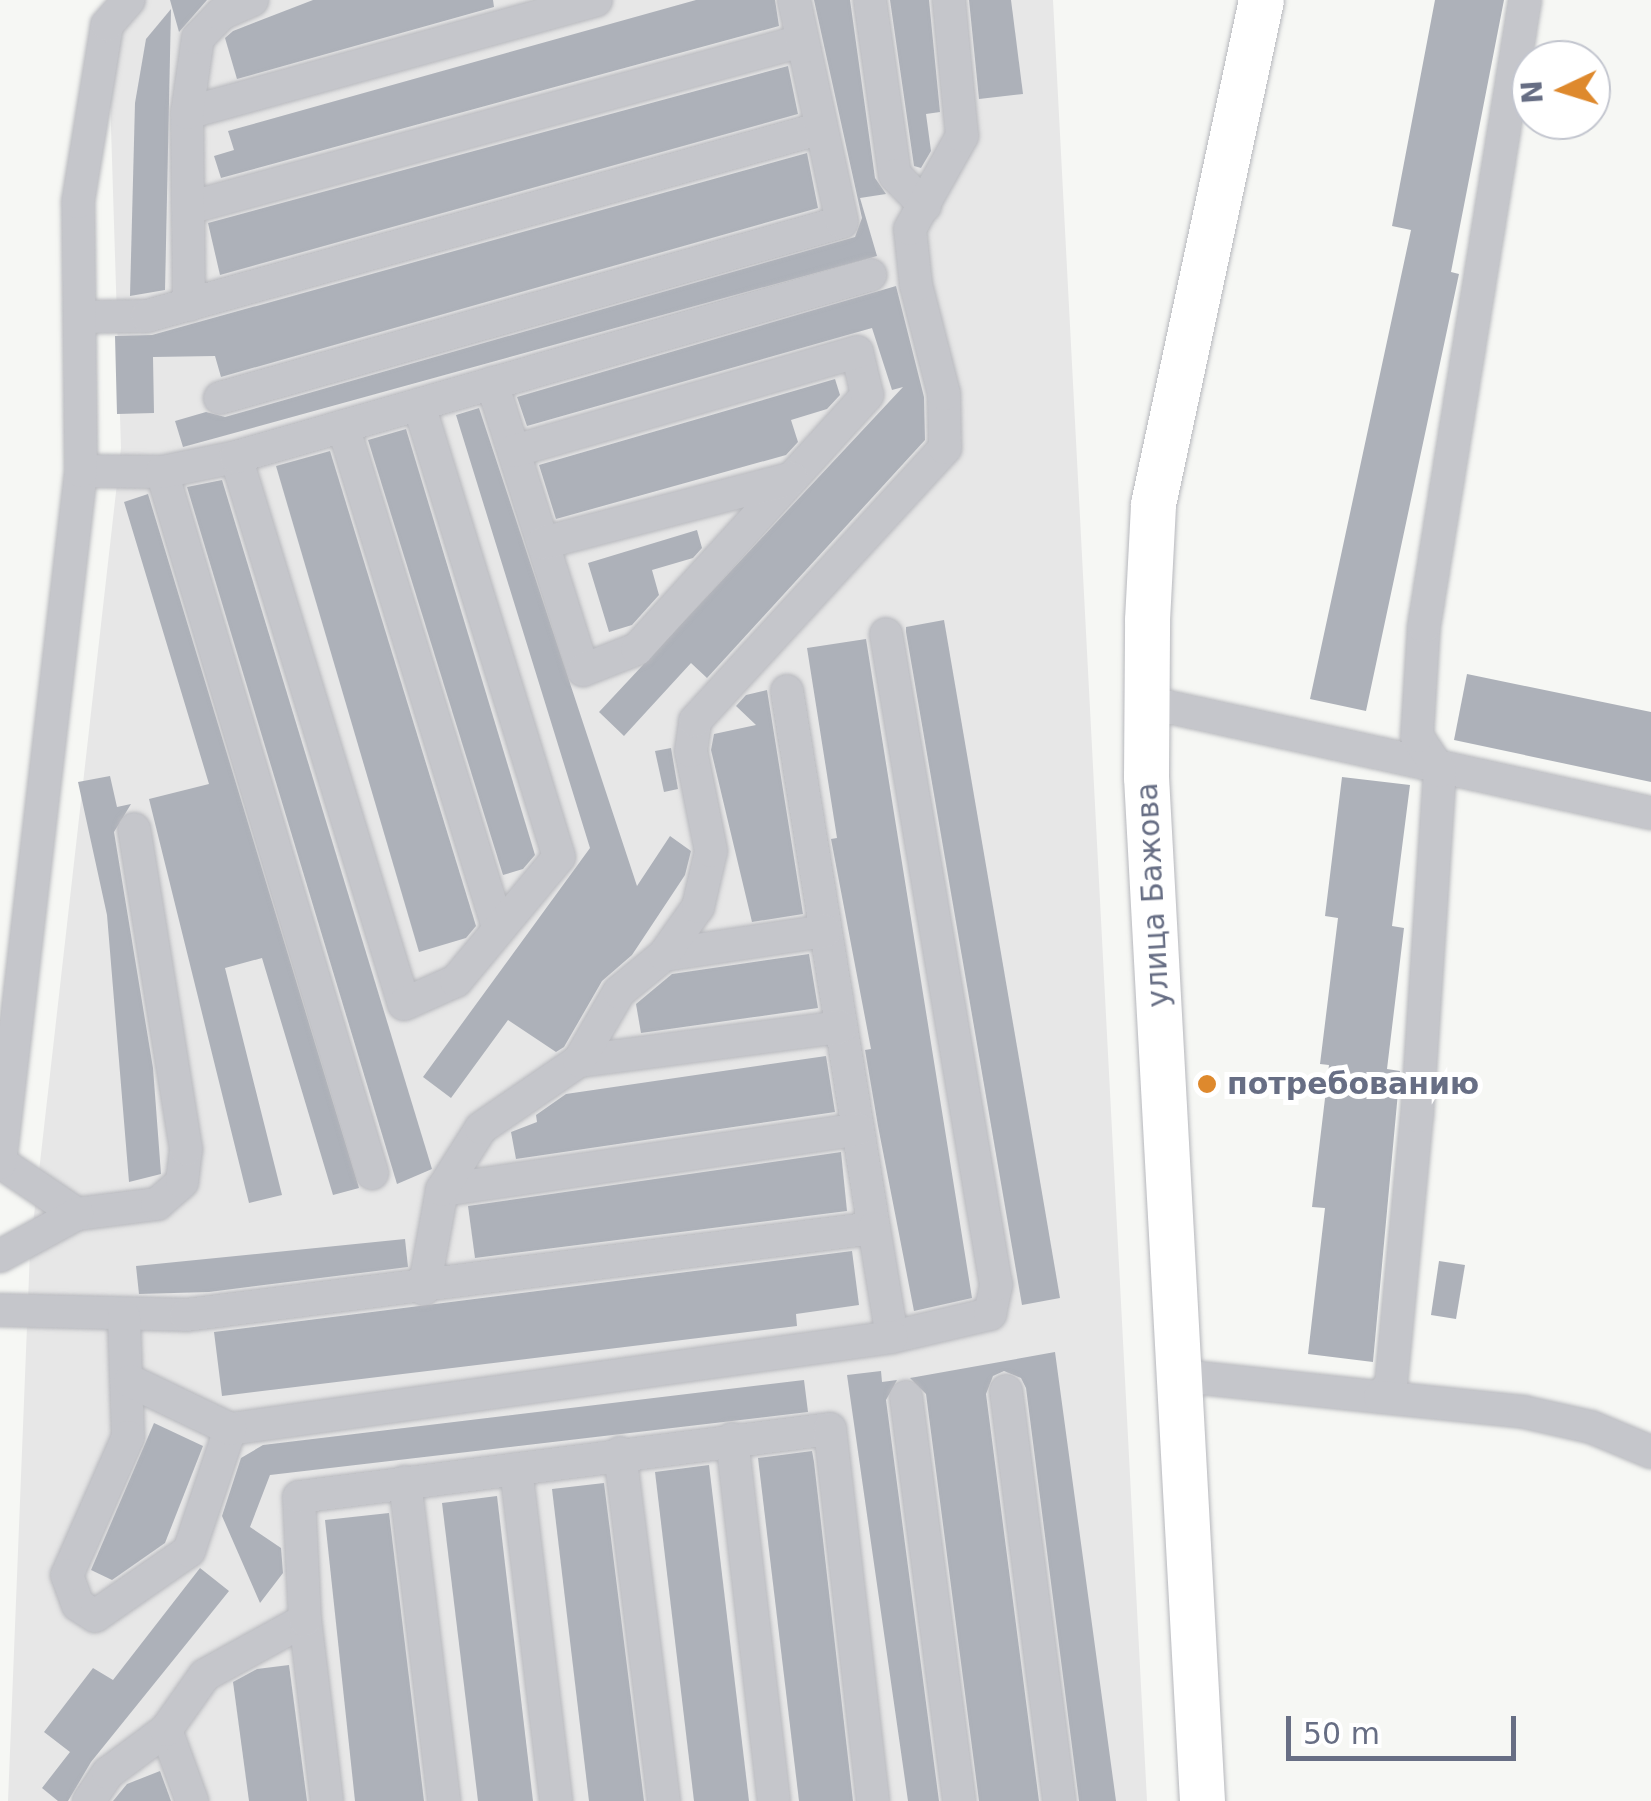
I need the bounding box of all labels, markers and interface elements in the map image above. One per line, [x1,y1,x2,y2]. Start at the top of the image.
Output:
north arrow [1511,40,1611,140]
text: N [1515,79,1550,105]
street label: улица Бажова [1129,782,1177,1008]
place label: потребованию [1227,1066,1479,1102]
marker: потребованию [1196,1073,1218,1095]
scale bar [1291,1696,1521,1758]
text: 50 m [1303,1716,1380,1751]

